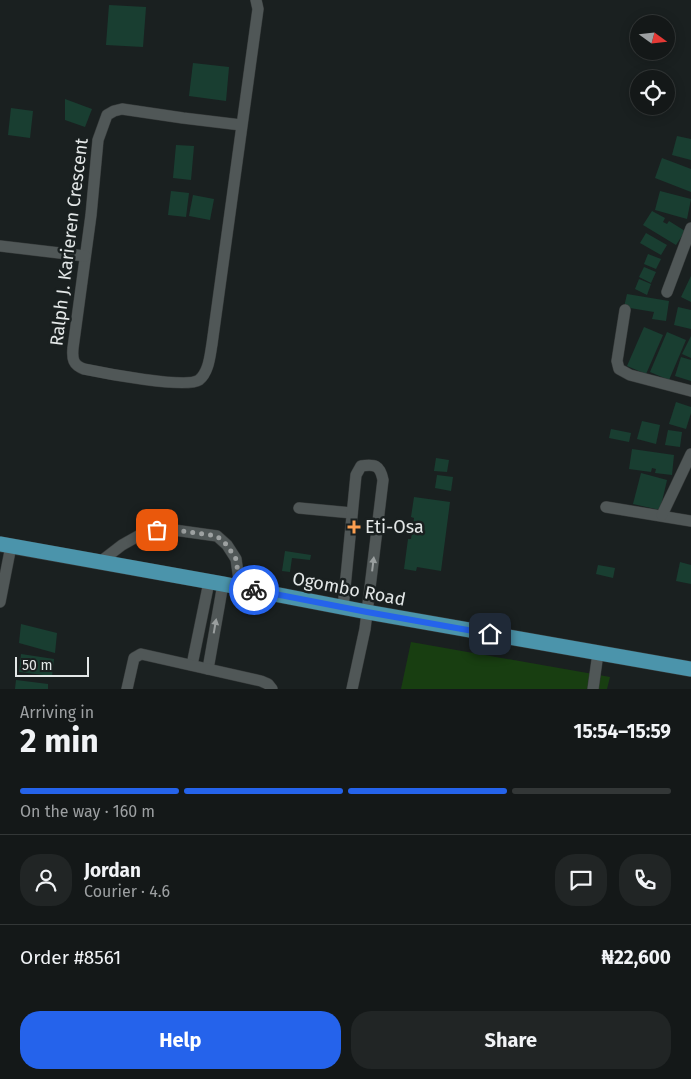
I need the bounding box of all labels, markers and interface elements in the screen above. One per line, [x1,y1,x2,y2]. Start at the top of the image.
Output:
north arrow [630,15,675,60]
map controls [630,15,675,115]
button: locate [630,70,675,115]
street label: Ralph J. Karieren Crescent [45,136,93,347]
pin [136,509,178,551]
icon: bag [143,516,171,544]
place label: Eti-Osa [365,516,424,538]
marker: Eti-Osa [347,520,361,534]
one-way arrow [369,555,377,571]
courier [229,565,279,615]
street label: Ogombo Road [290,567,408,611]
icon: bike [240,576,268,604]
pin [469,613,511,655]
one-way arrow [212,618,220,634]
icon: home [476,620,504,648]
scale bar [15,654,89,677]
text: 50 m [22,657,53,674]
text: Arriving in [20,703,94,722]
text: 15:54–15:59 [574,720,671,743]
text: 2 min [20,722,99,760]
text: On the way · 160 m [20,802,155,821]
button: person [20,854,72,906]
button: chat [555,854,607,906]
button: phone [619,854,671,906]
text: Jordan [84,859,141,882]
text: Courier · 4.6 [84,882,170,901]
text: Order #8561 [20,946,121,969]
text: ₦22,600 [602,946,671,969]
button: Help [20,1011,341,1069]
button: Share [351,1011,671,1069]

